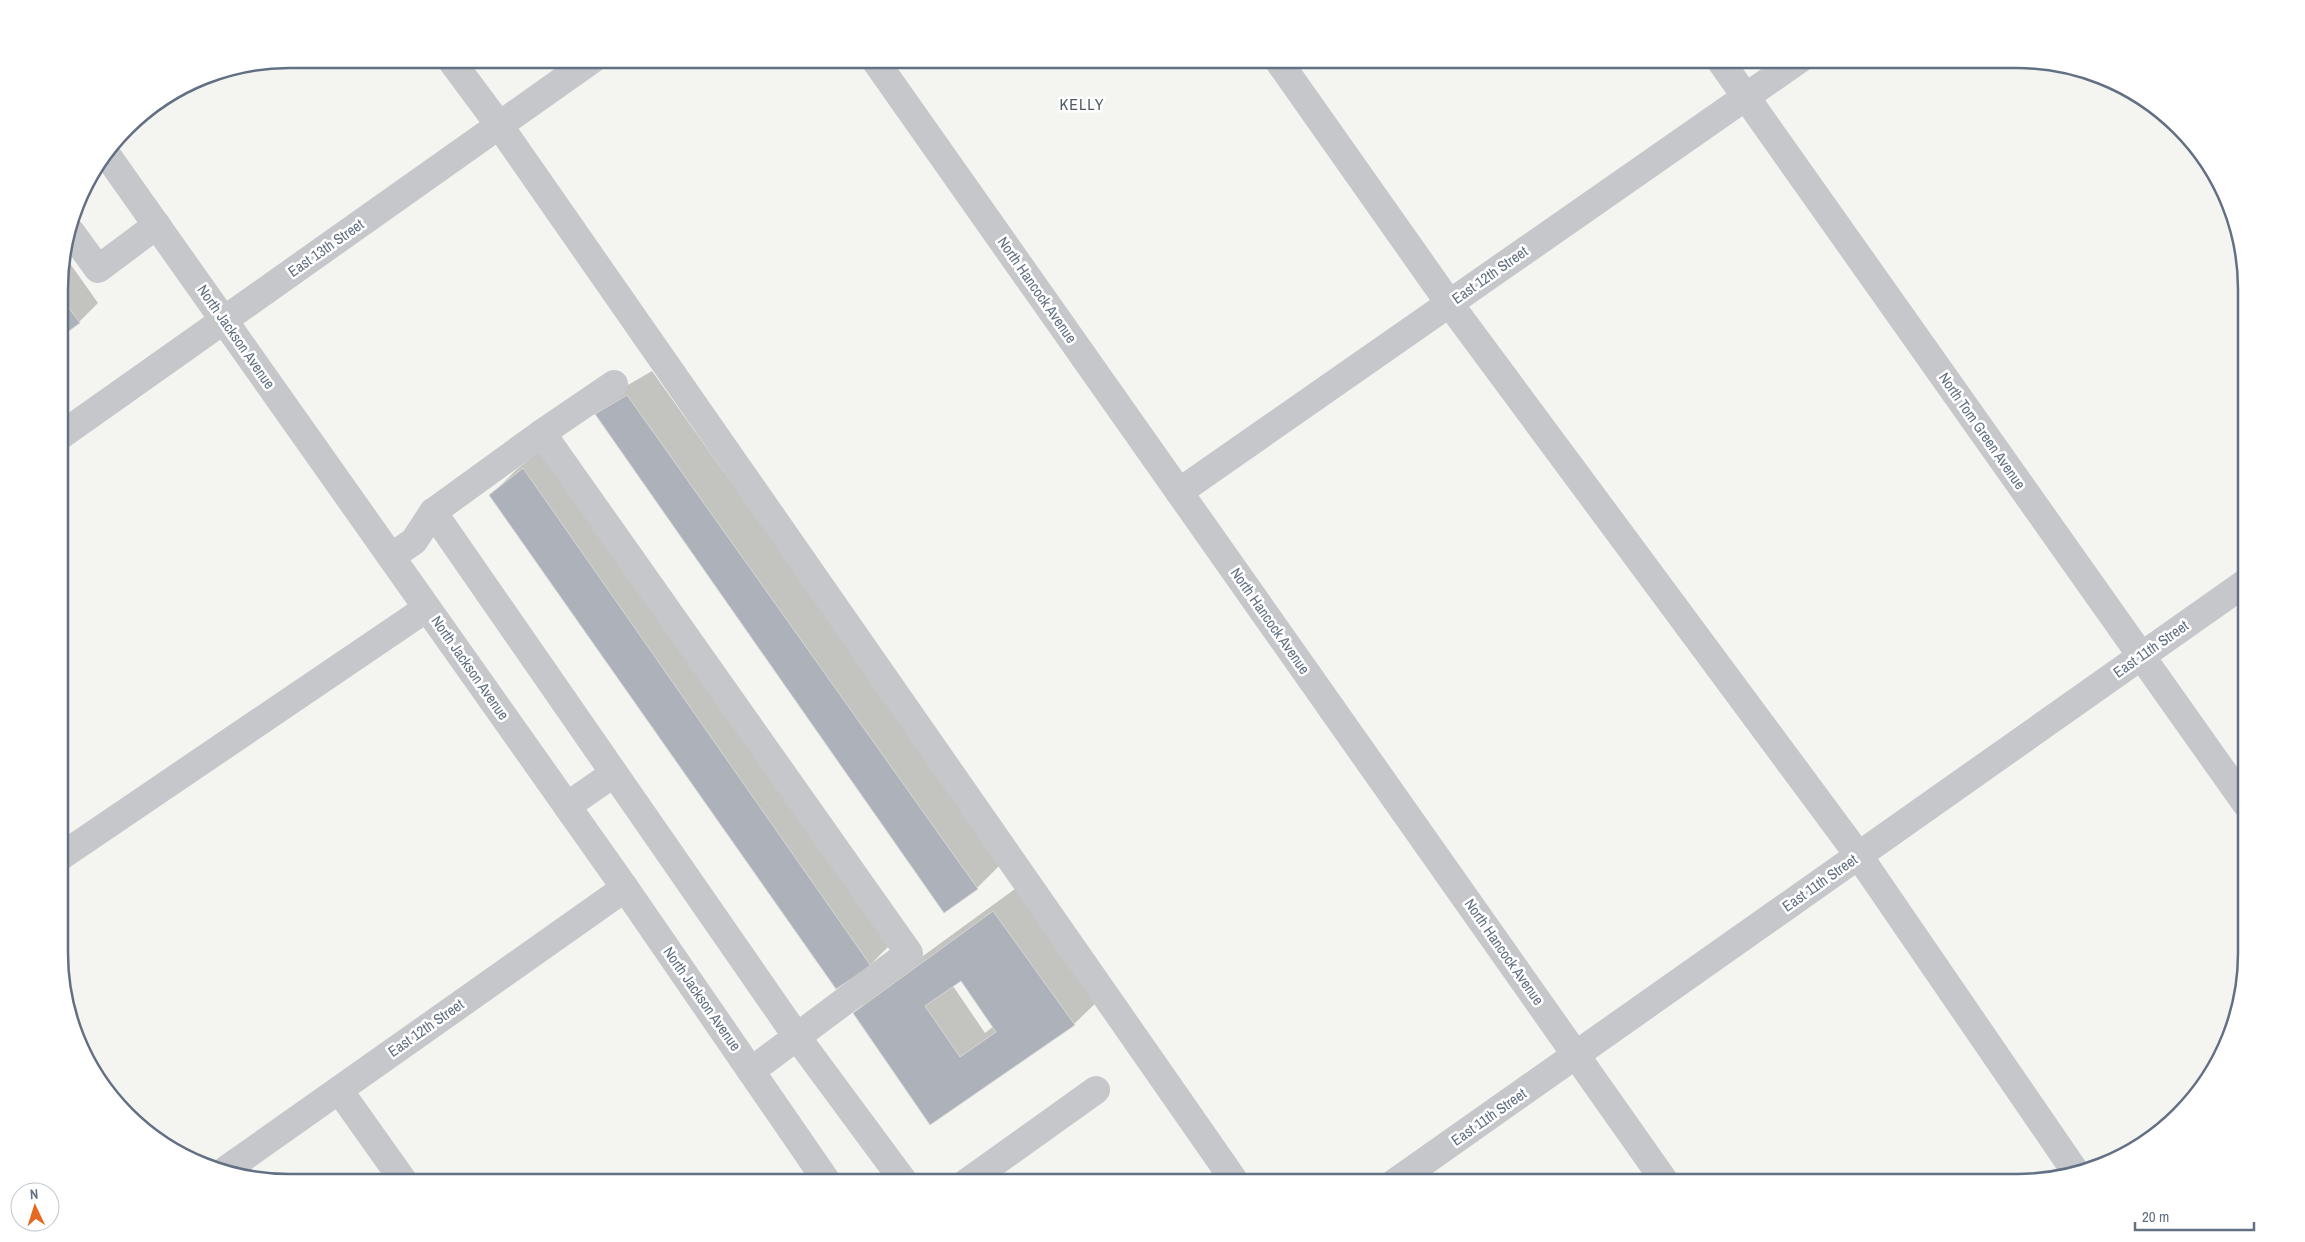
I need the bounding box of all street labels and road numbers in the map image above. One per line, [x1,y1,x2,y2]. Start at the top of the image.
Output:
street label: East 13th Street [284,213,368,281]
street label: North Hancock Avenue [993,232,1082,347]
street label: East 12th Street [1448,240,1532,308]
street label: North Jackson Avenue [193,280,280,393]
street label: North Tom Green Avenue [1934,368,2031,494]
street label: North Hancock Avenue [1226,563,1315,678]
street label: North Jackson Avenue [427,611,514,724]
street label: East 11th Street [2109,615,2193,682]
street label: East 11th Street [1778,849,1862,916]
street label: North Hancock Avenue [1460,894,1549,1009]
street label: North Jackson Avenue [659,942,746,1055]
street label: East 12th Street [384,993,468,1061]
street label: East 11th Street [1447,1083,1531,1150]

